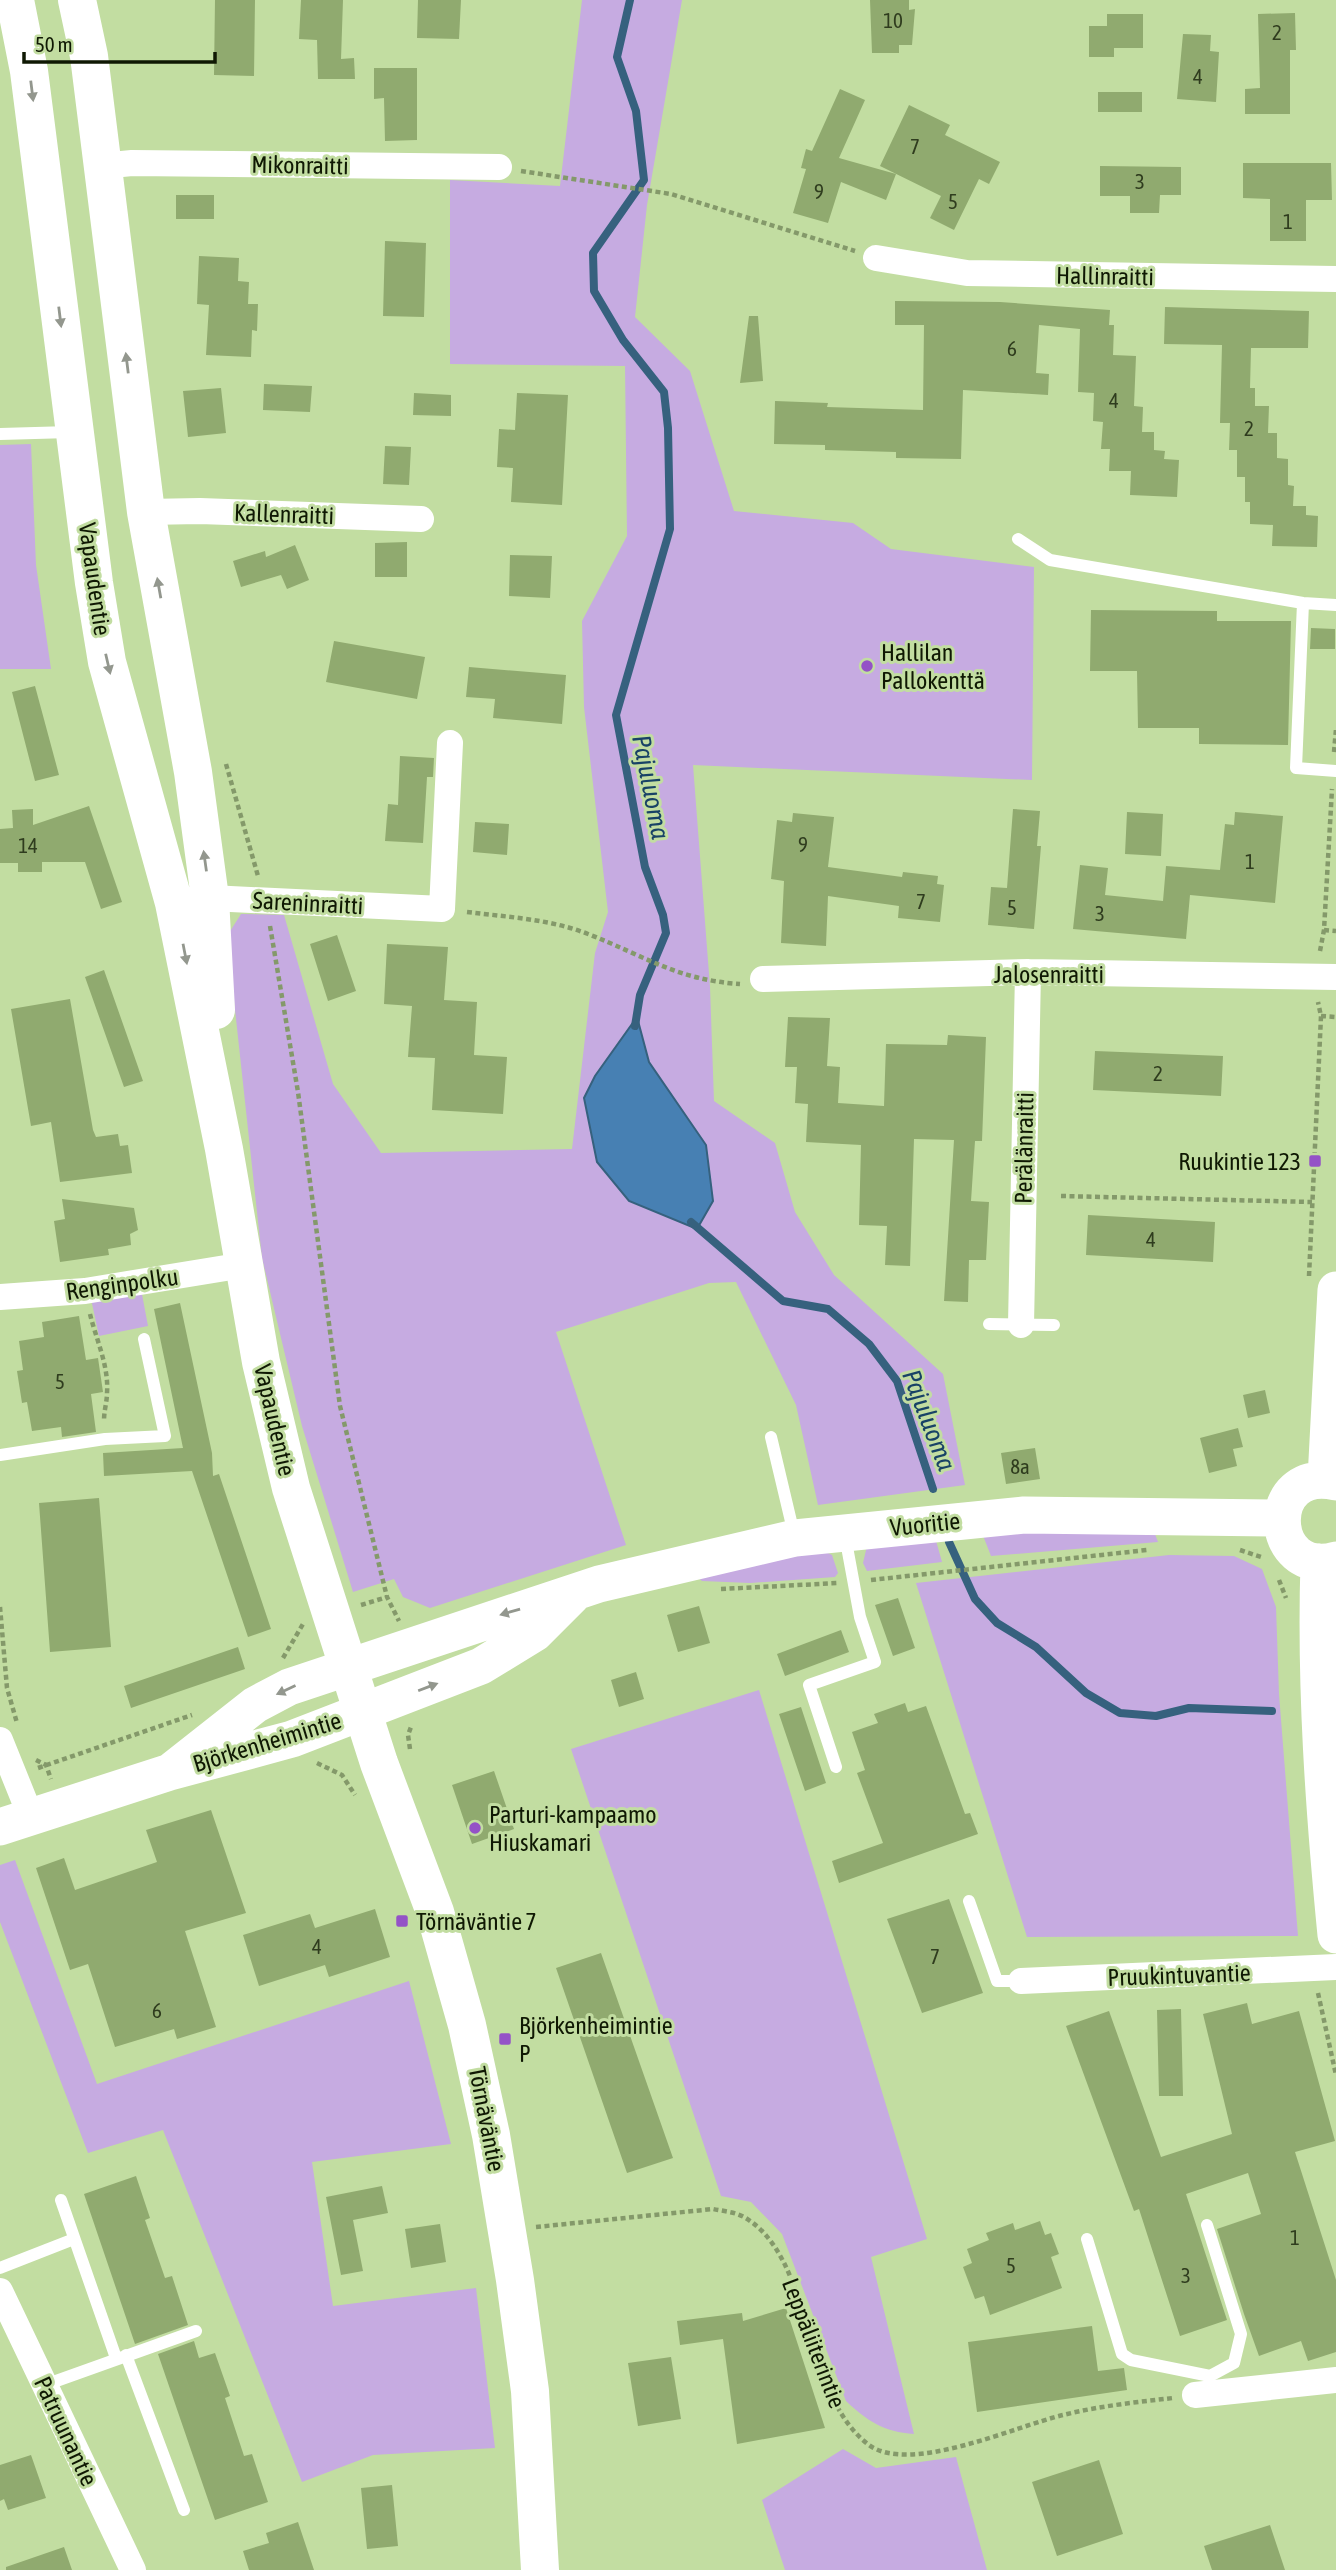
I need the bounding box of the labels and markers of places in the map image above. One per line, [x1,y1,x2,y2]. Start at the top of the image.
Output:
place label: Hallilan Pallokenttä [881,639,985,694]
marker: Hallilan Pallokenttä [859,658,875,674]
place label: Ruukintie 123 [1178,1148,1301,1175]
marker: Ruukintie 123 [1307,1153,1323,1169]
place label: Parturi-kampaamo Hiuskamari [489,1801,657,1856]
marker: Parturi-kampaamo Hiuskamari [467,1820,483,1836]
place label: Törnäväntie 7 [416,1908,537,1935]
marker: Törnäväntie 7 [394,1913,410,1929]
place label: Björkenheimintie P [519,2012,673,2067]
marker: Björkenheimintie P [497,2031,513,2047]

